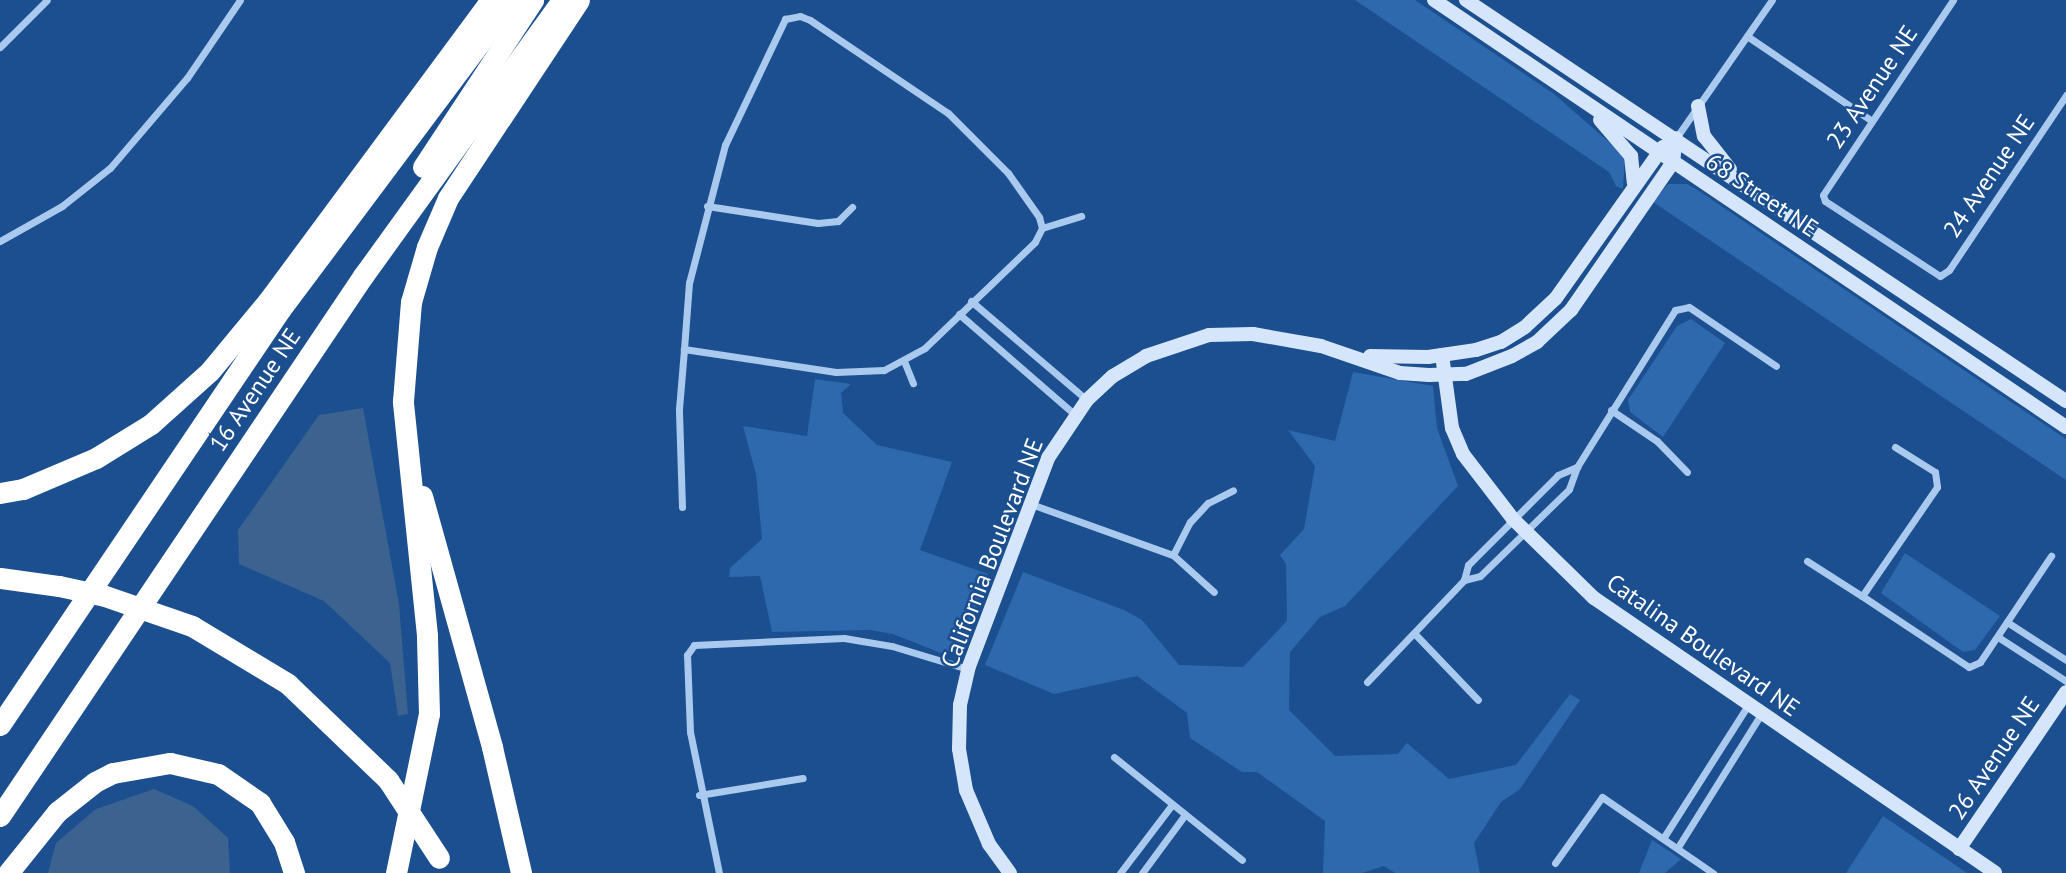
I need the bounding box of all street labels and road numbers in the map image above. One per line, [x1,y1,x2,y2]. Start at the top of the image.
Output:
street label: 23 Avenue NE [1820,20,1924,154]
street label: 24 Avenue NE [1937,109,2041,243]
street label: 68 Street NE [1700,147,1824,243]
street label: 16 Avenue NE [203,323,307,457]
street label: California Boulevard NE [935,434,1049,672]
street label: Catalina Boulevard NE [1601,568,1805,722]
street label: 26 Avenue NE [1942,691,2046,825]

